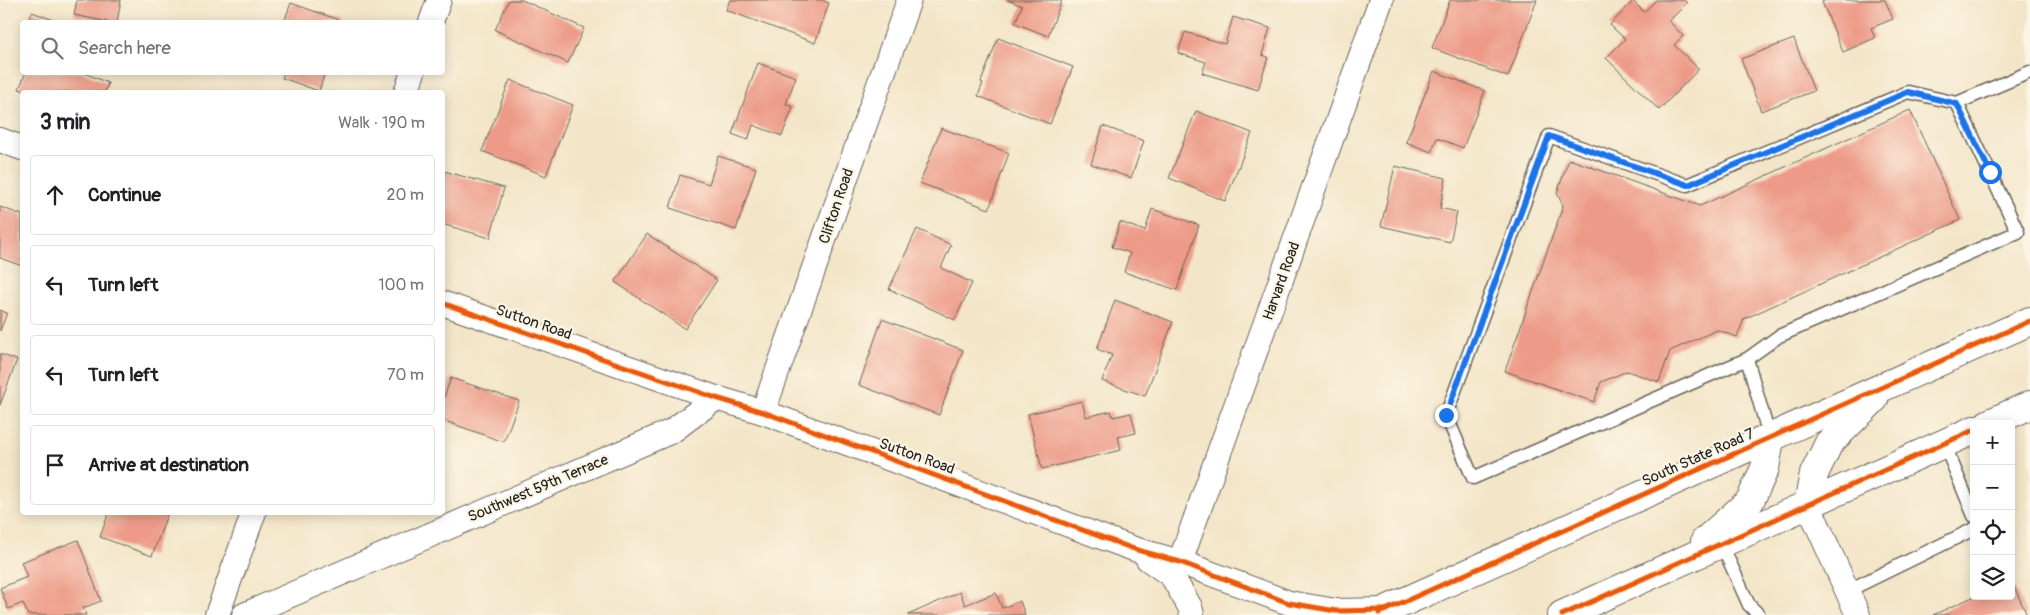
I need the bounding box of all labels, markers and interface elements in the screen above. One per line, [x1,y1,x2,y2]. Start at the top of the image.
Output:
search box [20,20,445,75]
icon: search [38,34,66,62]
text: Search here [78,36,171,60]
text: 3 min [40,109,90,136]
text: Walk · 190 m [338,113,425,133]
route start [1979,161,2002,184]
street label: Clifton Road [815,166,858,246]
icon: ahead [41,181,69,209]
text: Continue [88,183,161,207]
text: 20 m [386,185,424,205]
street label: Harvard Road [1258,239,1304,323]
icon: left [41,271,69,299]
text: Turn left [88,273,158,297]
text: 100 m [378,275,424,295]
street label: Sutton Road [493,301,574,344]
icon: left [41,361,69,389]
text: Turn left [88,363,158,387]
text: 70 m [387,365,424,385]
route end [1435,404,1458,427]
map controls [1970,420,2015,600]
button: + [1970,420,2015,465]
street label: South State Road 7 [1639,424,1757,491]
street label: Sutton Road [876,434,957,479]
street label: Southwest 59th Terrace [465,450,612,527]
icon: arrive [41,451,69,479]
text: Arrive at destination [88,453,249,477]
button: − [1970,465,2015,510]
button: locate [1970,510,2015,555]
button: layers [1970,555,2015,600]

